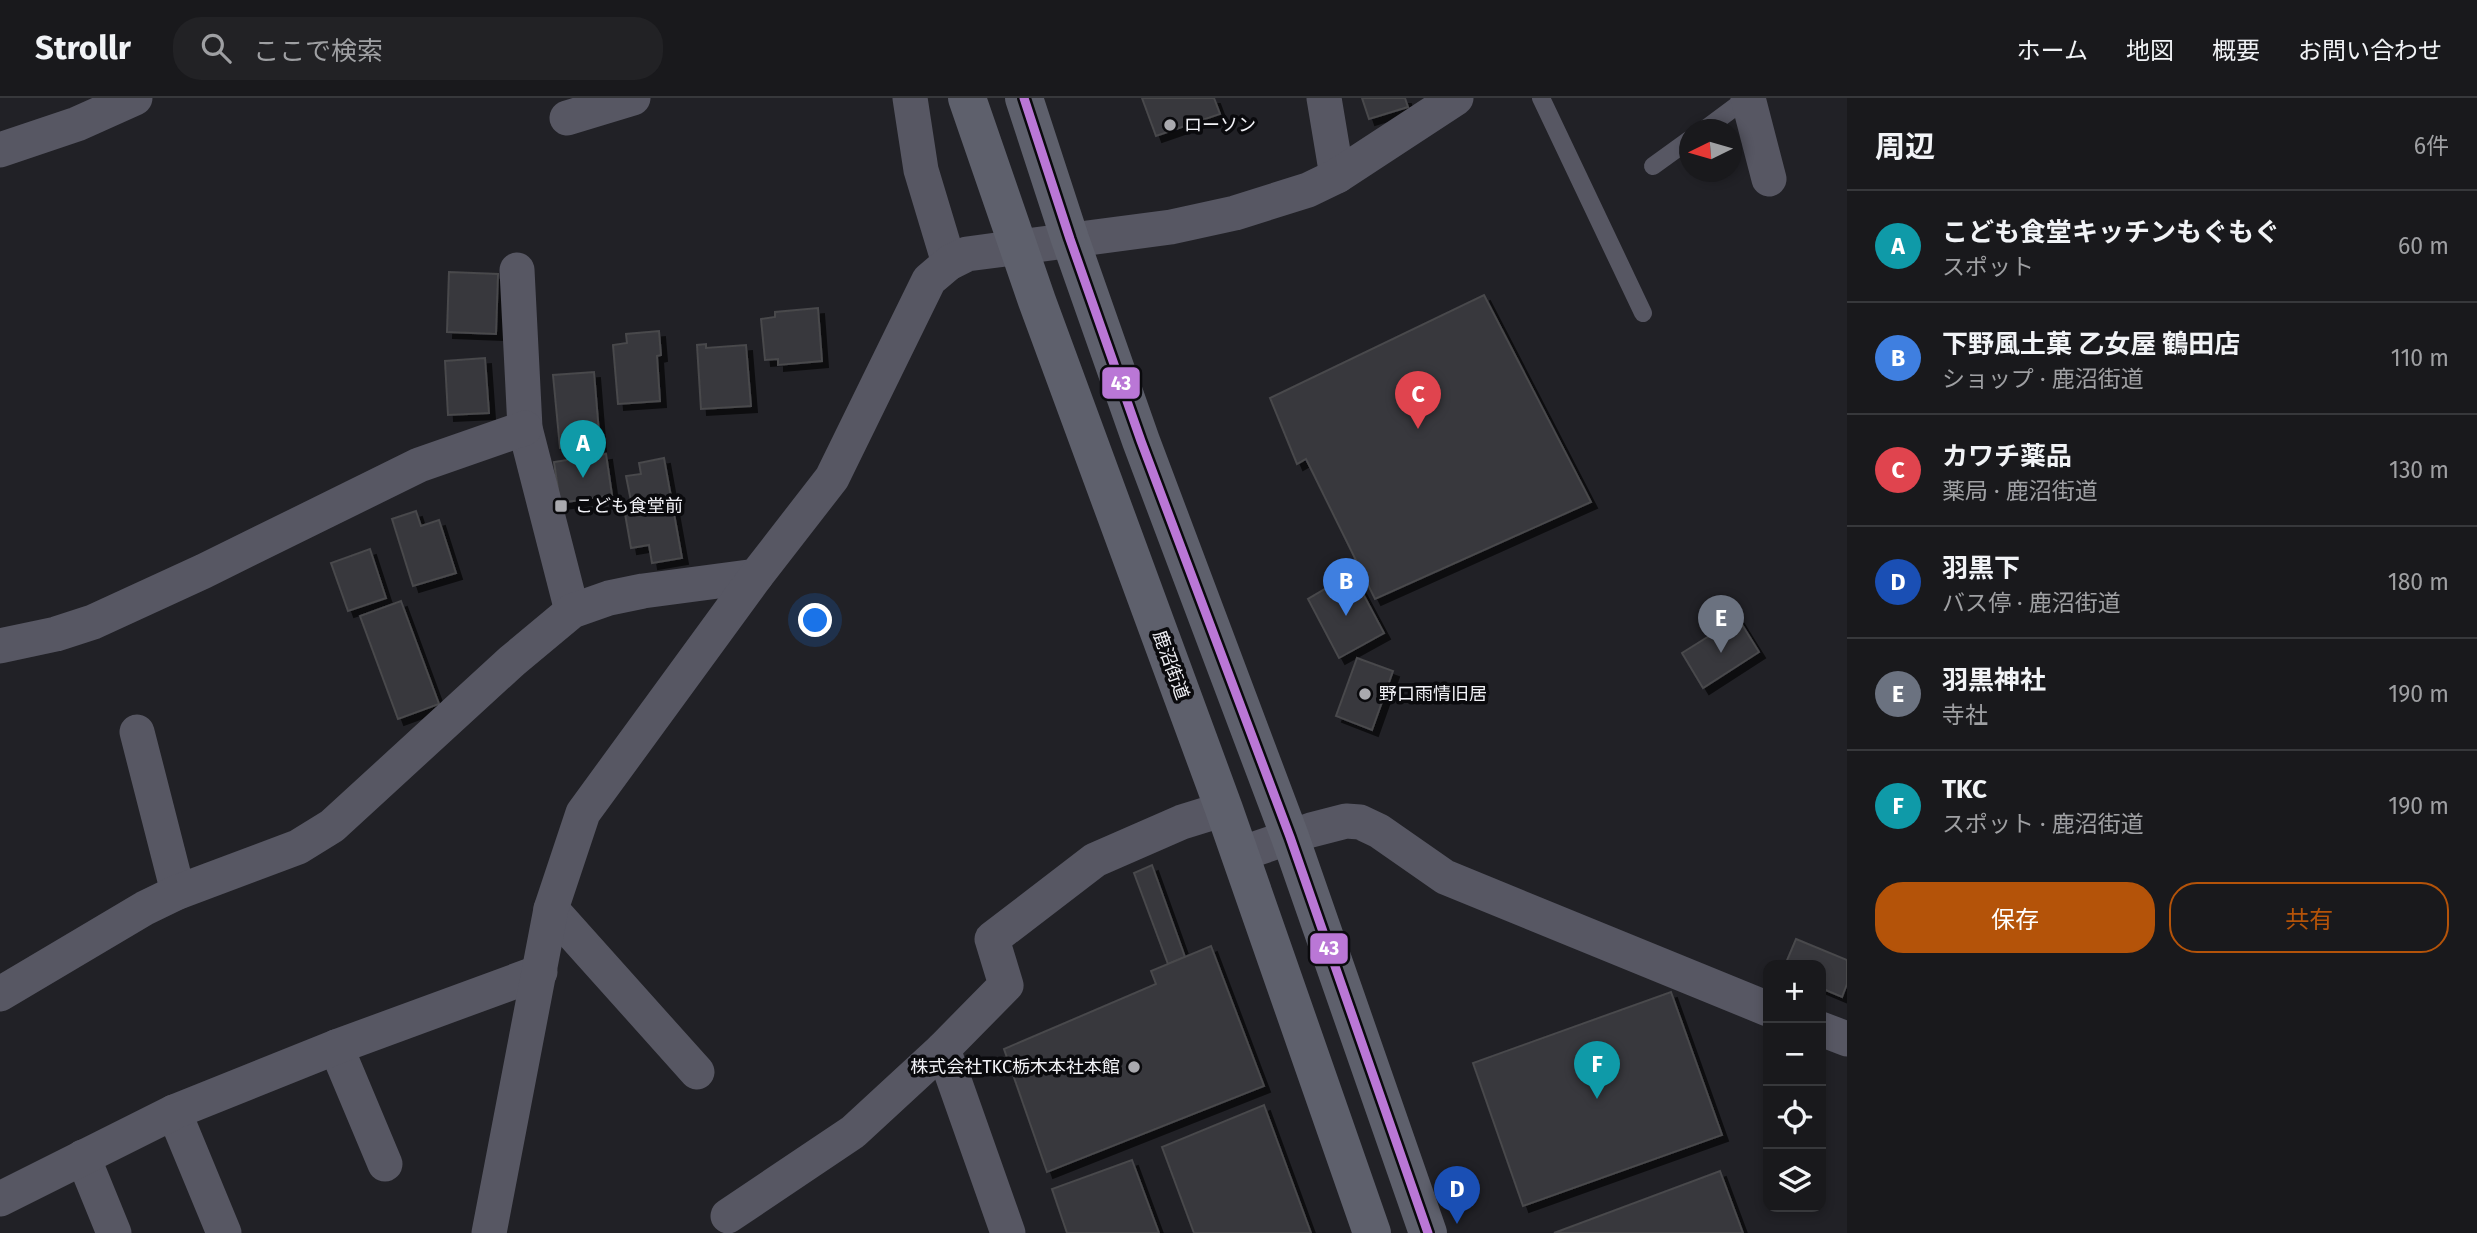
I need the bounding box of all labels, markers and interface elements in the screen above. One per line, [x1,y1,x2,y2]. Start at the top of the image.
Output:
search box [173,17,663,80]
text: Strollr [35,28,131,68]
icon: search [197,29,235,67]
text: ここで検索 [253,36,383,67]
text: ホーム [2017,37,2088,65]
text: 地図 [2126,37,2174,65]
text: 概要 [2212,37,2260,65]
text: お問い合わせ [2298,37,2442,65]
place label: ローソン [1184,114,1256,136]
marker: ローソン [1162,117,1178,133]
north arrow [1679,119,1742,182]
text: 周辺 [1875,129,1935,165]
text: 6件 [2414,132,2449,160]
text: こども食堂キッチンもぐもぐ [1942,217,2280,248]
text: A [1891,232,1905,260]
text: 60 m [2398,232,2449,260]
text: スポット [1942,253,2034,281]
text: 下野風土菓 乙女屋 鶴田店 [1942,329,2240,360]
text: B [1891,344,1905,372]
text: 110 m [2391,344,2449,372]
text: ショップ · 鹿沼街道 [1942,365,2144,393]
line badge: 43 [1101,366,1141,400]
pin: C [1395,371,1441,429]
text: 43 [1111,372,1131,395]
pin: A [560,420,606,478]
text: カワチ薬品 [1942,441,2072,472]
text: C [1891,456,1905,484]
text: 130 m [2389,456,2449,484]
text: 薬局 · 鹿沼街道 [1942,477,2098,505]
place label: こども食堂前 [575,495,683,517]
marker: こども食堂前 [553,498,569,514]
text: 羽黒下 [1942,553,2020,584]
pin: B [1323,558,1369,616]
text: D [1891,568,1905,596]
text: 180 m [2388,568,2449,596]
text: バス停 · 鹿沼街道 [1942,589,2121,617]
pin: E [1698,595,1744,653]
your location [798,603,832,637]
street label: 鹿沼街道 [1148,627,1194,703]
text: 羽黒神社 [1942,665,2046,696]
text: E [1892,680,1904,708]
text: 190 m [2388,680,2449,708]
place label: 野口雨情旧居 [1379,683,1487,705]
marker: 野口雨情旧居 [1357,686,1373,702]
text: 寺社 [1942,701,1988,729]
text: TKC [1942,774,1987,805]
text: F [1892,792,1904,820]
text: 190 m [2388,792,2449,820]
text: スポット · 鹿沼街道 [1942,810,2144,838]
button: 保存 [1875,882,2155,953]
button: 共有 [2169,882,2449,953]
line badge: 43 [1309,932,1349,965]
text: 43 [1319,937,1339,960]
map controls [1763,960,1826,1212]
button: + [1763,960,1826,1023]
button: − [1763,1023,1826,1086]
pin: F [1574,1041,1620,1099]
place label: 株式会社TKC栃木本社本館 [910,1056,1120,1078]
marker: 株式会社TKC栃木本社本館 [1126,1059,1142,1075]
button: locate [1763,1086,1826,1149]
button: layers [1763,1149,1826,1212]
pin: D [1434,1166,1480,1224]

